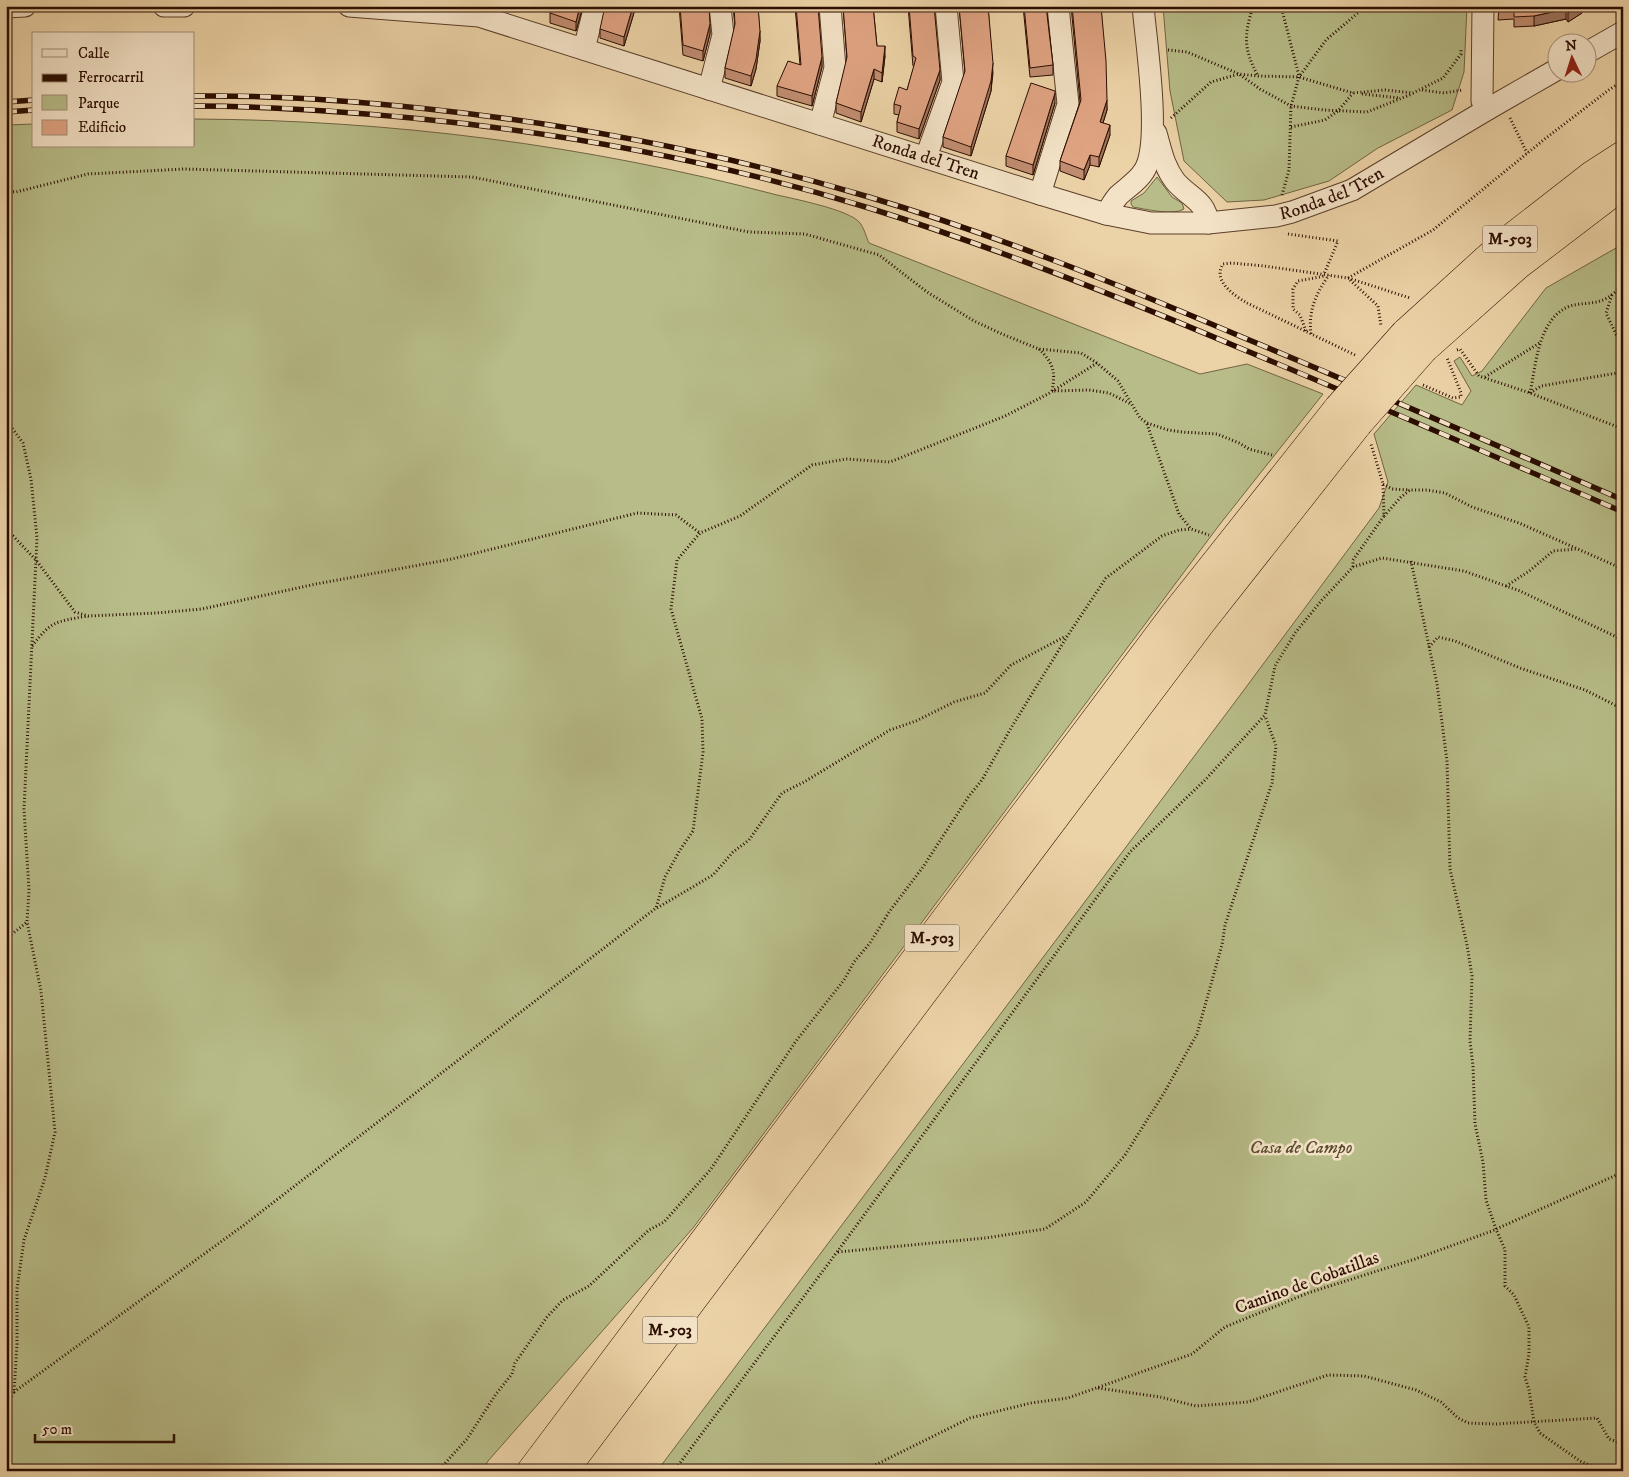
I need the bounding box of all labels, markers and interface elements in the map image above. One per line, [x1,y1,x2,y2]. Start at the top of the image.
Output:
legend [32,32,195,148]
north arrow [1546,32,1596,82]
text: N [1565,37,1578,55]
text: Calle [78,44,110,63]
text: Ferrocarril [78,68,144,87]
text: Parque [78,94,119,113]
text: Edificio [78,118,126,137]
street label: Ronda del Tren [869,130,983,185]
street label: Ronda del Tren [1277,162,1388,226]
road number: M-503 [1482,225,1538,252]
road number: M-503 [904,924,960,951]
park label: Casa de Campo [1249,1137,1353,1159]
street label: Camino de Cobatillas [1232,1247,1382,1319]
road number: M-503 [642,1316,698,1344]
scale bar [35,1412,174,1444]
text: 50 m [42,1420,72,1439]

